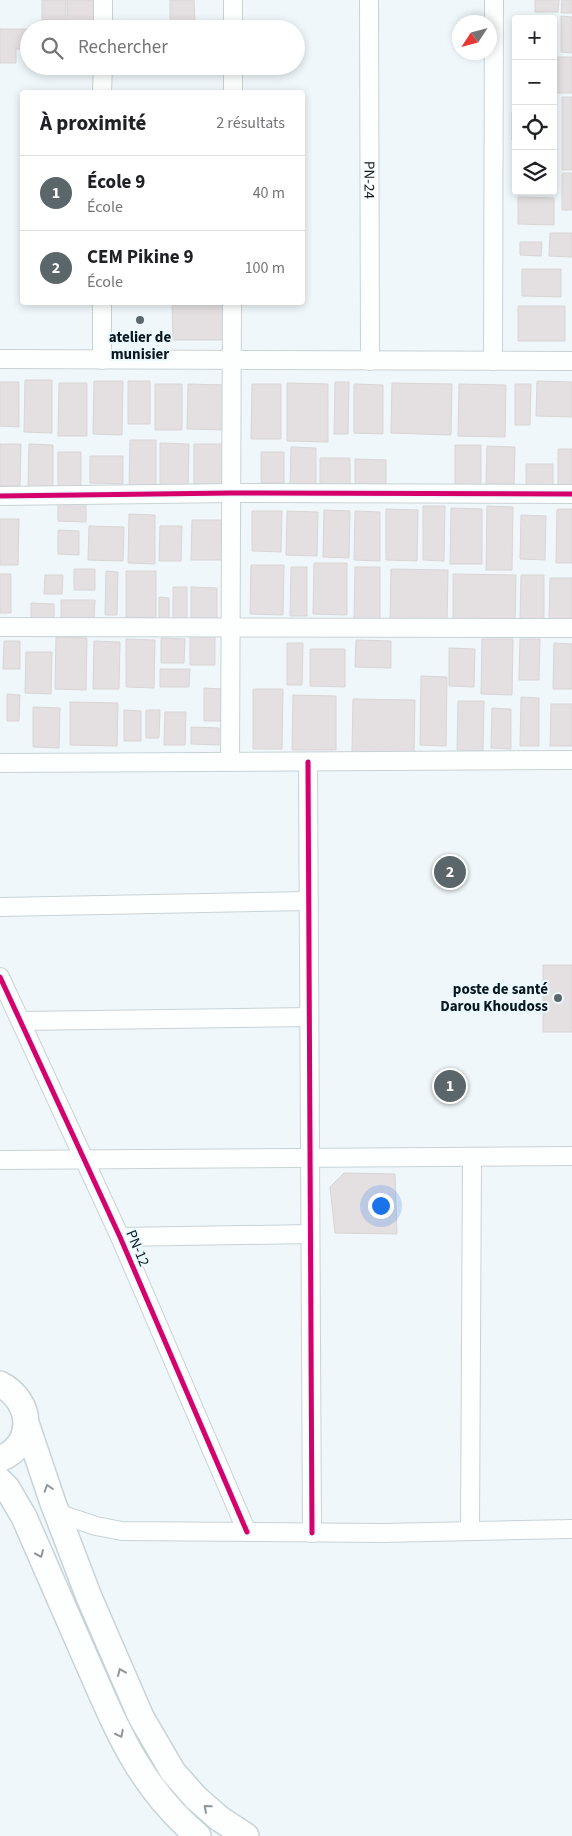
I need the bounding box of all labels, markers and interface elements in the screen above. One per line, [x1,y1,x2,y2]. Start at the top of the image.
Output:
north arrow [452,15,497,60]
map controls [512,15,557,195]
button: + [512,15,557,60]
search box [20,20,305,75]
icon: search [38,34,66,62]
text: Rechercher [78,34,168,61]
button: − [512,60,557,105]
button: locate [512,105,557,150]
text: À proximité [40,108,146,138]
text: 2 résultats [216,112,285,134]
button: layers [512,150,557,195]
street label: PN-24 [358,161,380,199]
text: École 9 [87,169,145,196]
text: 1 [52,182,60,204]
text: 40 m [253,182,285,204]
text: École [87,196,123,218]
text: CEM Pikine 9 [87,244,194,271]
text: 2 [52,257,60,279]
text: 100 m [245,257,285,279]
text: École [87,271,123,293]
marker: atelier de munisier [134,314,146,326]
place label: atelier de munisier [109,327,171,365]
pin: 2 [434,853,466,891]
place label: poste de santé Darou Khoudoss [440,979,548,1017]
marker: poste de santé Darou Khoudoss [552,992,564,1004]
pin: 1 [434,1067,466,1105]
your location [368,1193,394,1219]
street label: PN-12 [120,1227,155,1270]
one-way arrow [44,1485,54,1493]
one-way arrow [34,1549,45,1558]
one-way arrow [117,1668,127,1677]
one-way arrow [114,1729,124,1738]
one-way arrow [203,1805,212,1814]

